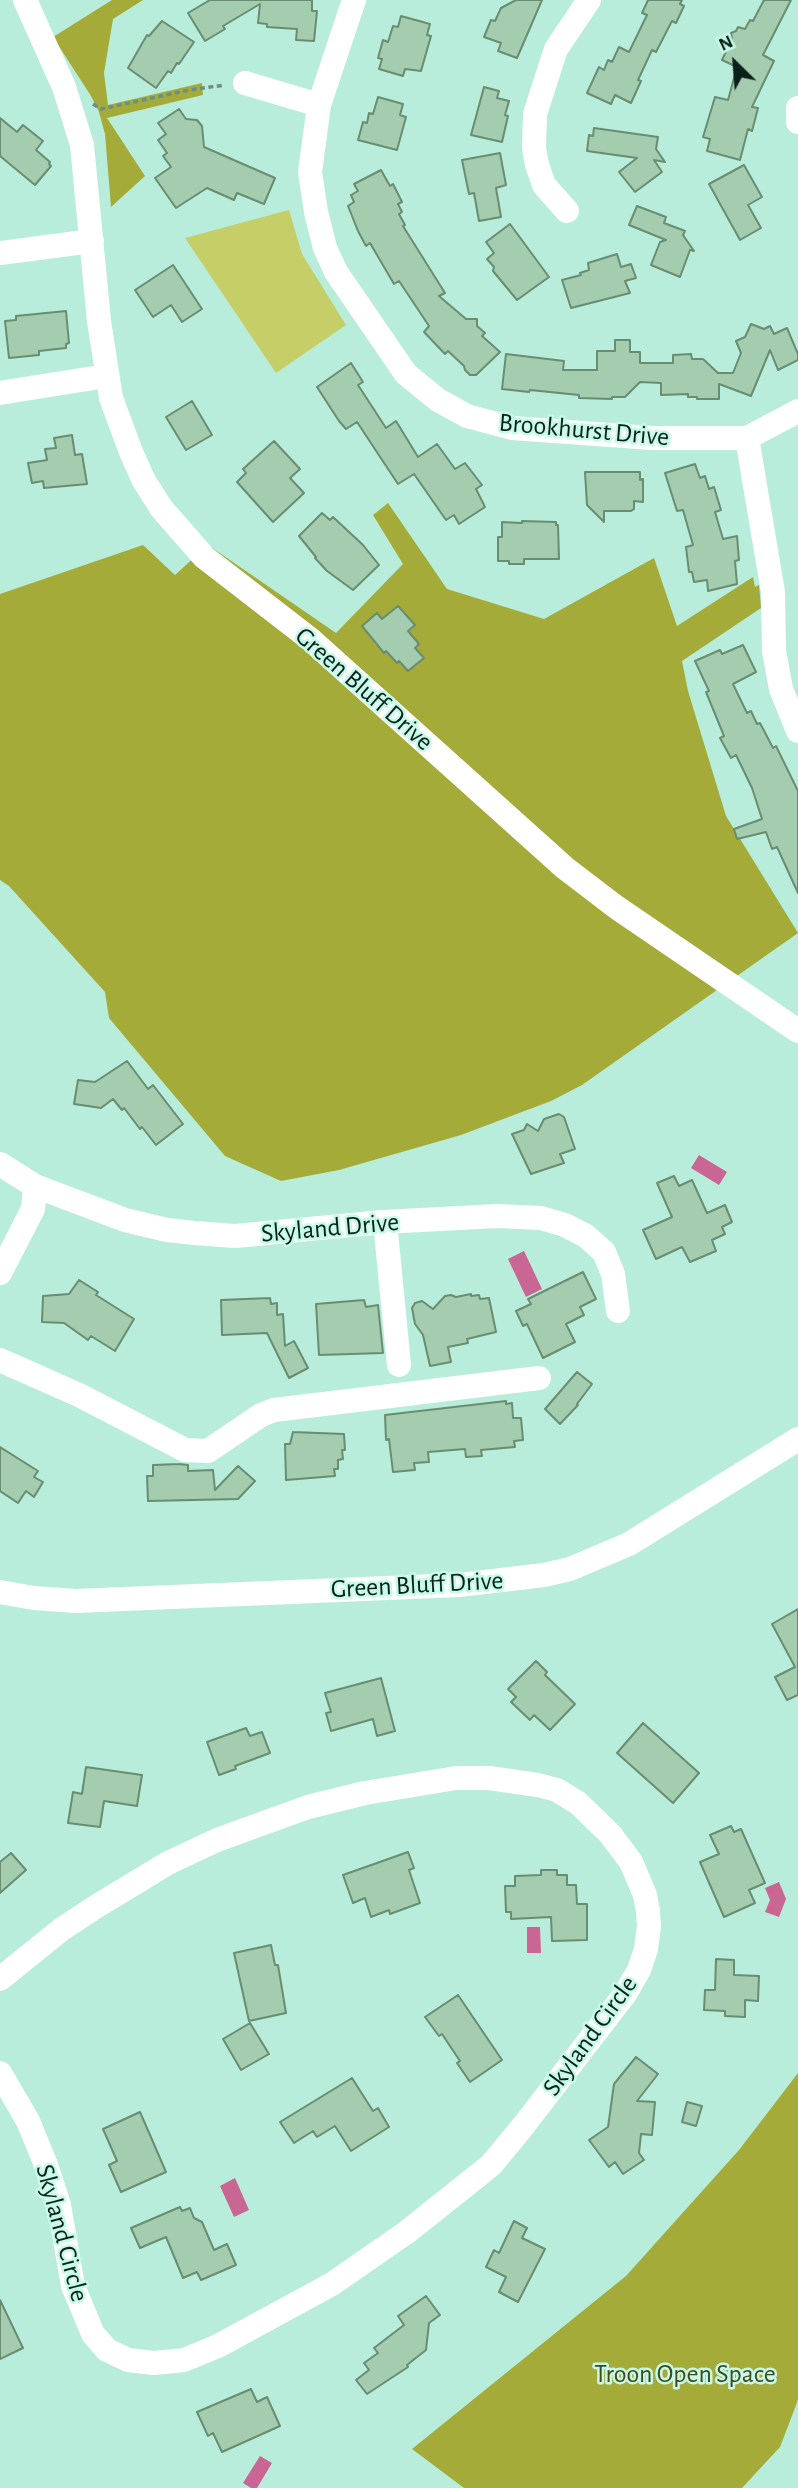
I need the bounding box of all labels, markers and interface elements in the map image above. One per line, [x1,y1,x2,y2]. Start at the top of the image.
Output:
north arrow [700,28,770,98]
text: N [716,32,736,55]
street label: Brookhurst Drive [498,407,670,453]
street label: Green Bluff Drive [289,621,439,757]
street label: Skyland Drive [260,1206,400,1250]
street label: Green Bluff Drive [330,1565,504,1605]
street label: Skyland Circle [536,1970,644,2102]
street label: Skyland Circle [29,2161,95,2305]
park label: Troon Open Space [594,2358,776,2390]

